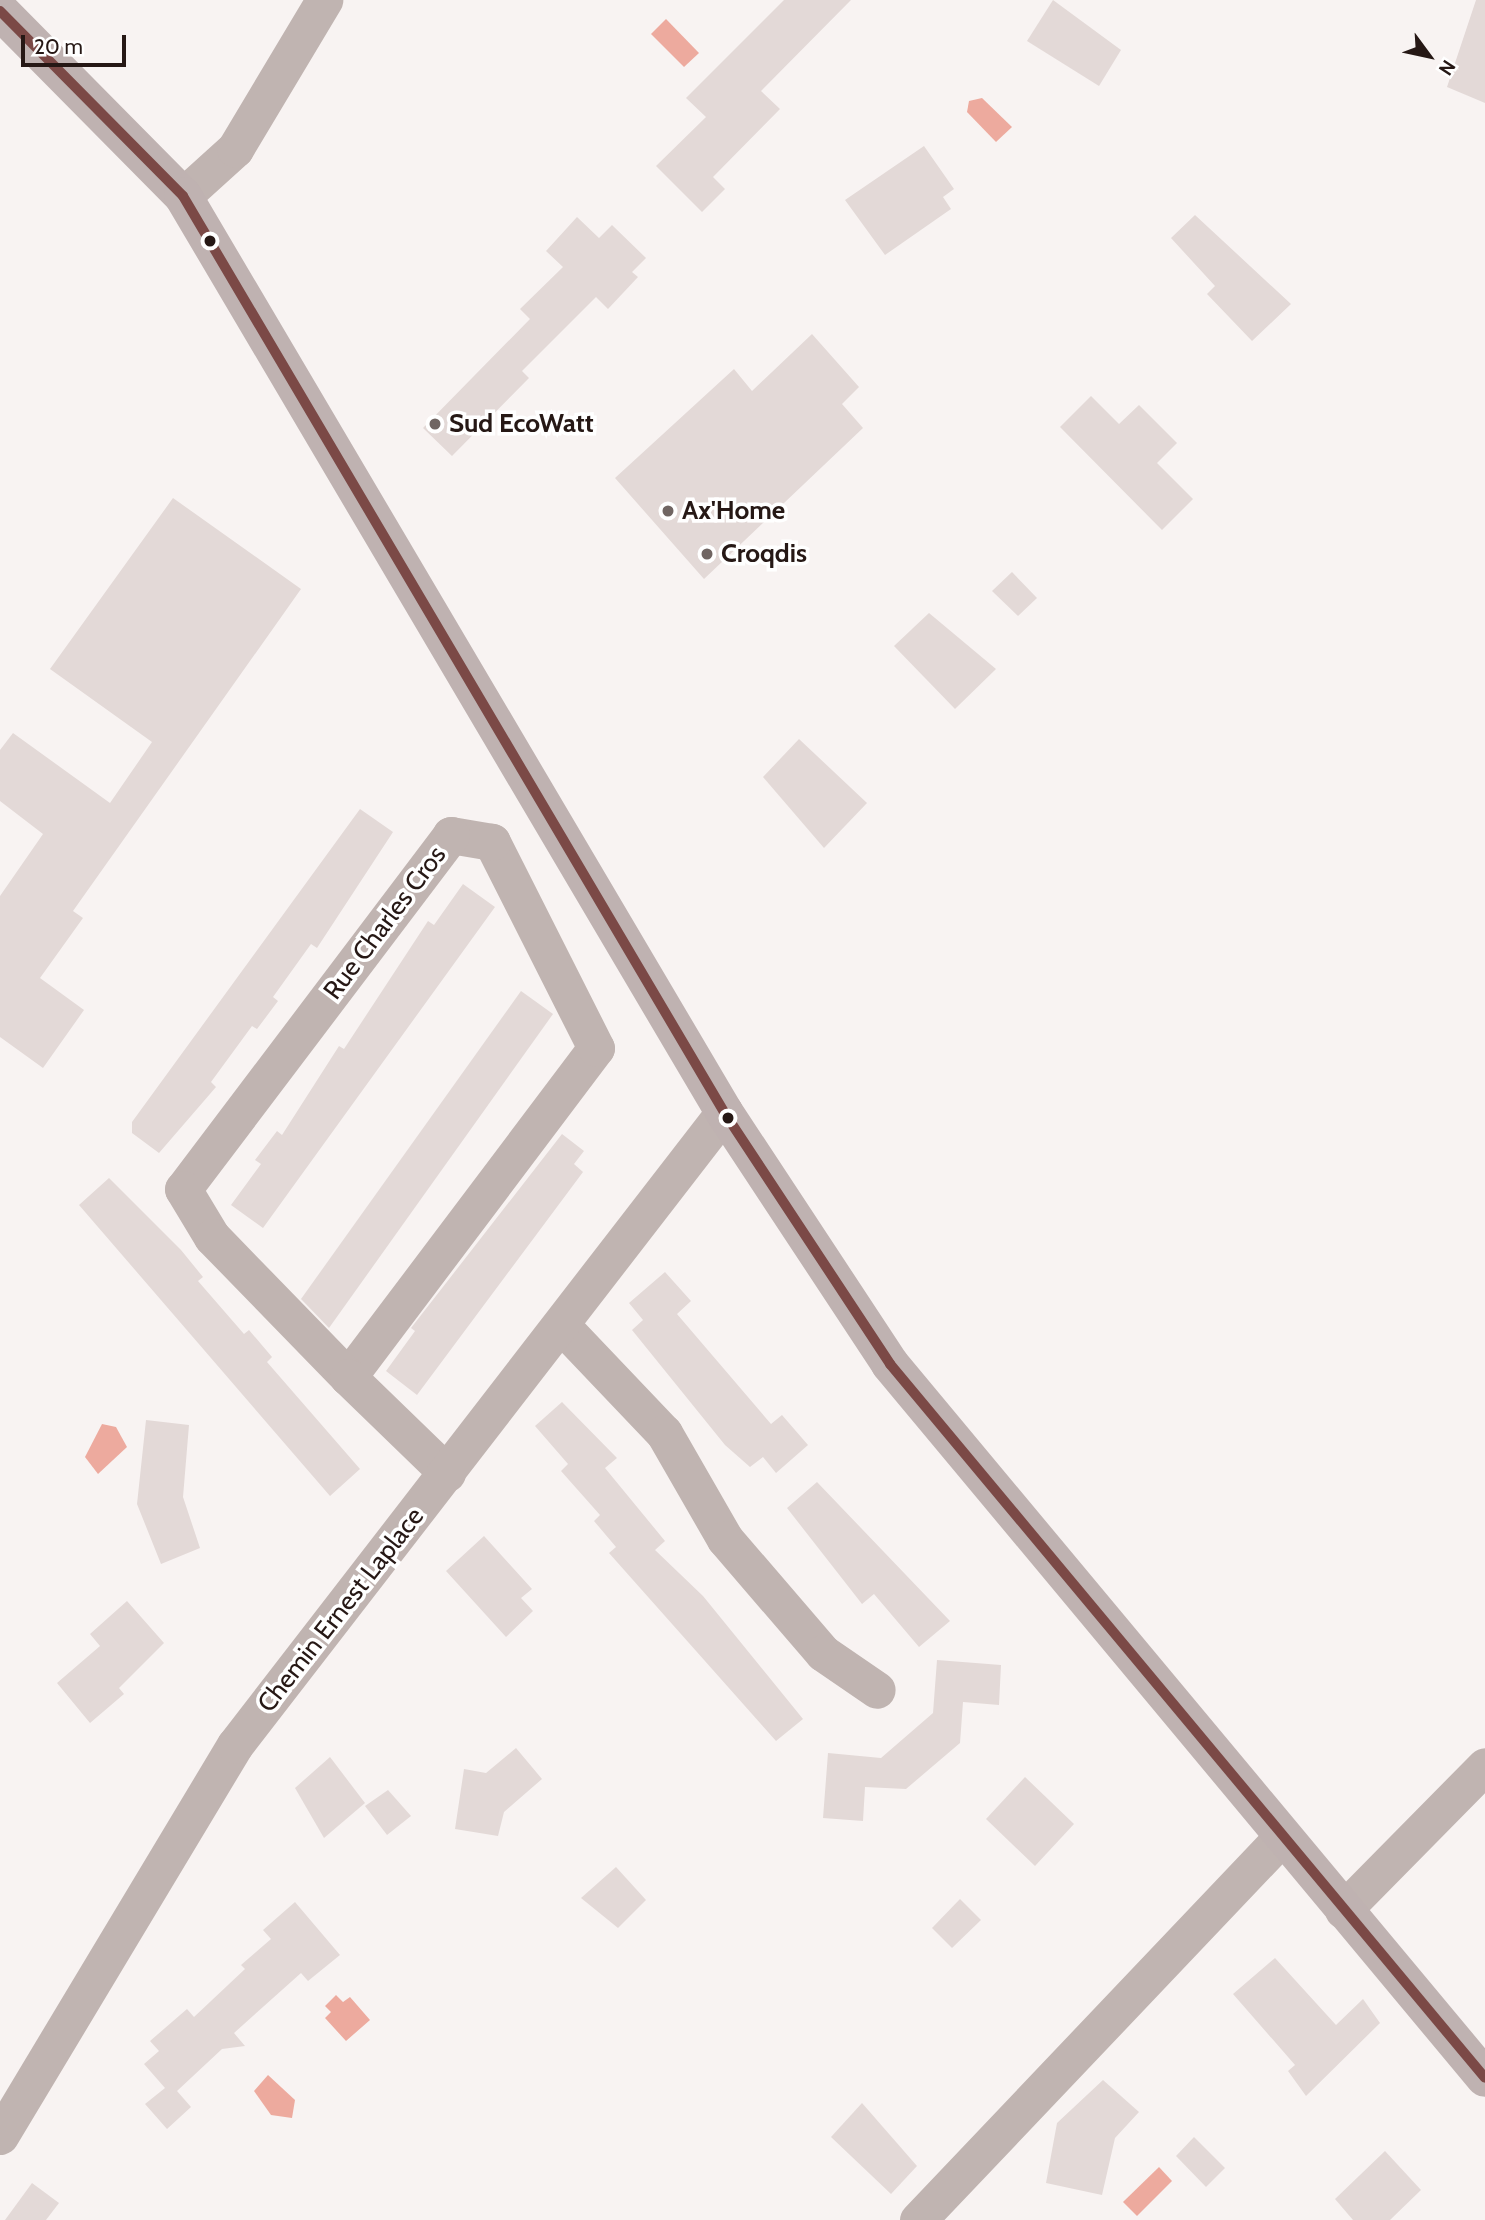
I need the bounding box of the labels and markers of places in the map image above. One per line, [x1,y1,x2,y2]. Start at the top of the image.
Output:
unlabelled marker [203,234,217,248]
place label: Sud EcoWatt [449,408,594,440]
marker: Sud EcoWatt [427,416,443,432]
place label: Ax'Home [682,495,785,527]
marker: Ax'Home [660,503,676,519]
place label: Croqdis [721,538,807,570]
marker: Croqdis [699,546,715,562]
unlabelled marker [721,1111,735,1125]

